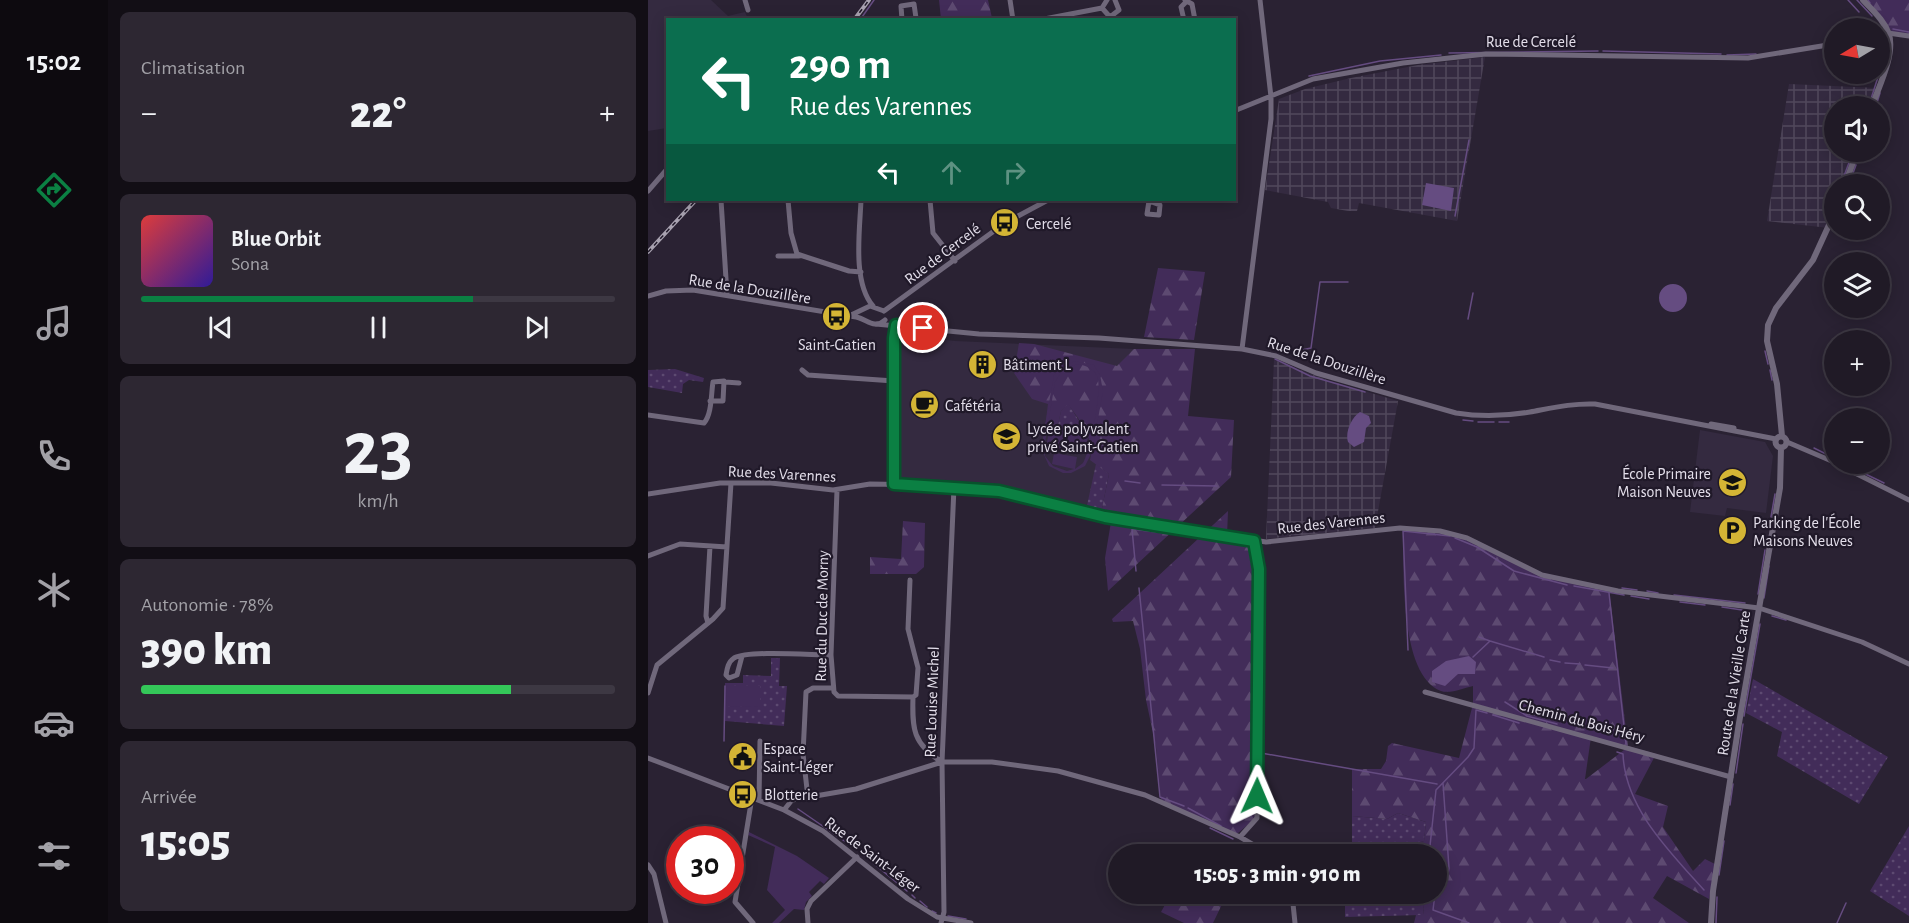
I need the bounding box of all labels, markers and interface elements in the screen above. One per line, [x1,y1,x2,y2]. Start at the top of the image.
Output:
north arrow [1824,18,1890,84]
map controls [1824,18,1890,474]
street label: Rue de Cercelé [1486,34,1576,50]
icon: left [690,42,768,120]
text: 290 m [789,44,891,86]
text: 15:02 [27,48,81,75]
text: Climatisation [141,58,245,78]
text: 22° [350,91,406,136]
text: Rue des Varennes [789,93,972,120]
button: sound [1824,96,1890,162]
text: − [141,97,157,130]
text: + [599,97,615,130]
icon: left [872,156,905,189]
icon: ahead [935,156,968,189]
icon: right [998,156,1031,189]
icon: directions [33,169,75,211]
button: search [1824,174,1890,240]
bus stop icon: Cercelé [989,207,1021,239]
place label: Cercelé [1026,216,1071,232]
street label: Rue de Cercelé [902,220,984,287]
text: Blue Orbit [231,228,321,250]
button: layers [1824,252,1890,318]
text: Sona [231,254,269,274]
street label: Rue de la Douzillère [688,271,812,307]
bus stop icon: Saint-Gatien [821,300,853,332]
icon: music [33,302,75,344]
pin [897,302,948,353]
icon: previous [204,311,237,344]
icon: pause [362,311,395,344]
icon: next [520,311,553,344]
icon: arrive [906,311,939,344]
button: + [1824,330,1890,396]
street label: Rue de la Douzillère [1265,334,1388,388]
place label: Saint-Gatien [798,337,876,353]
building icon: Bâtiment L [966,348,998,380]
place label: Bâtiment L [1003,357,1071,373]
cafe icon: Cafétéria [908,389,940,421]
place label: Cafétéria [945,398,1001,414]
button: − [1824,408,1890,474]
text: 23 [343,411,413,489]
school or university icon: Lycée polyvalent privé Saint-Gatien [990,421,1022,453]
place label: Lycée polyvalent privé Saint-Gatien [1027,421,1139,455]
icon: phone [33,435,75,477]
street label: Rue des Varennes [727,463,837,485]
place label: École Primaire Maison Neuves [1617,464,1711,500]
school or university icon: École Primaire Maison Neuves [1716,466,1748,498]
text: km/h [357,491,399,511]
street label: Rue des Varennes [1276,509,1386,537]
place label: Parking de l'École Maisons Neuves [1753,513,1861,549]
parking icon: Parking de l'École Maisons Neuves [1716,515,1748,547]
street label: Rue du Duc de Morny [813,550,832,682]
icon: climate [33,569,75,611]
text: Autonomie · 78% [141,595,274,615]
street label: Route de la Vieille Carte [1715,610,1753,757]
text: 390 km [141,628,272,673]
street label: Rue Louise Michel [922,646,942,758]
street label: Chemin du Bois Héry [1517,696,1647,746]
icon: car [33,702,75,744]
public building icon: Espace Saint-Léger [726,741,758,773]
place label: Espace Saint-Léger [763,741,834,775]
position arrow [1225,764,1289,828]
bus stop icon: Blotterie [727,778,759,810]
text: Arrivée [141,787,197,807]
place label: Blotterie [764,787,818,803]
street label: Rue de Saint-Léger [822,814,924,896]
text: 15:05 [141,820,231,865]
speed limit sign: 30 [666,826,744,904]
icon: filters [33,835,75,877]
text: 15:05 · 3 min · 910 m [1194,863,1361,885]

